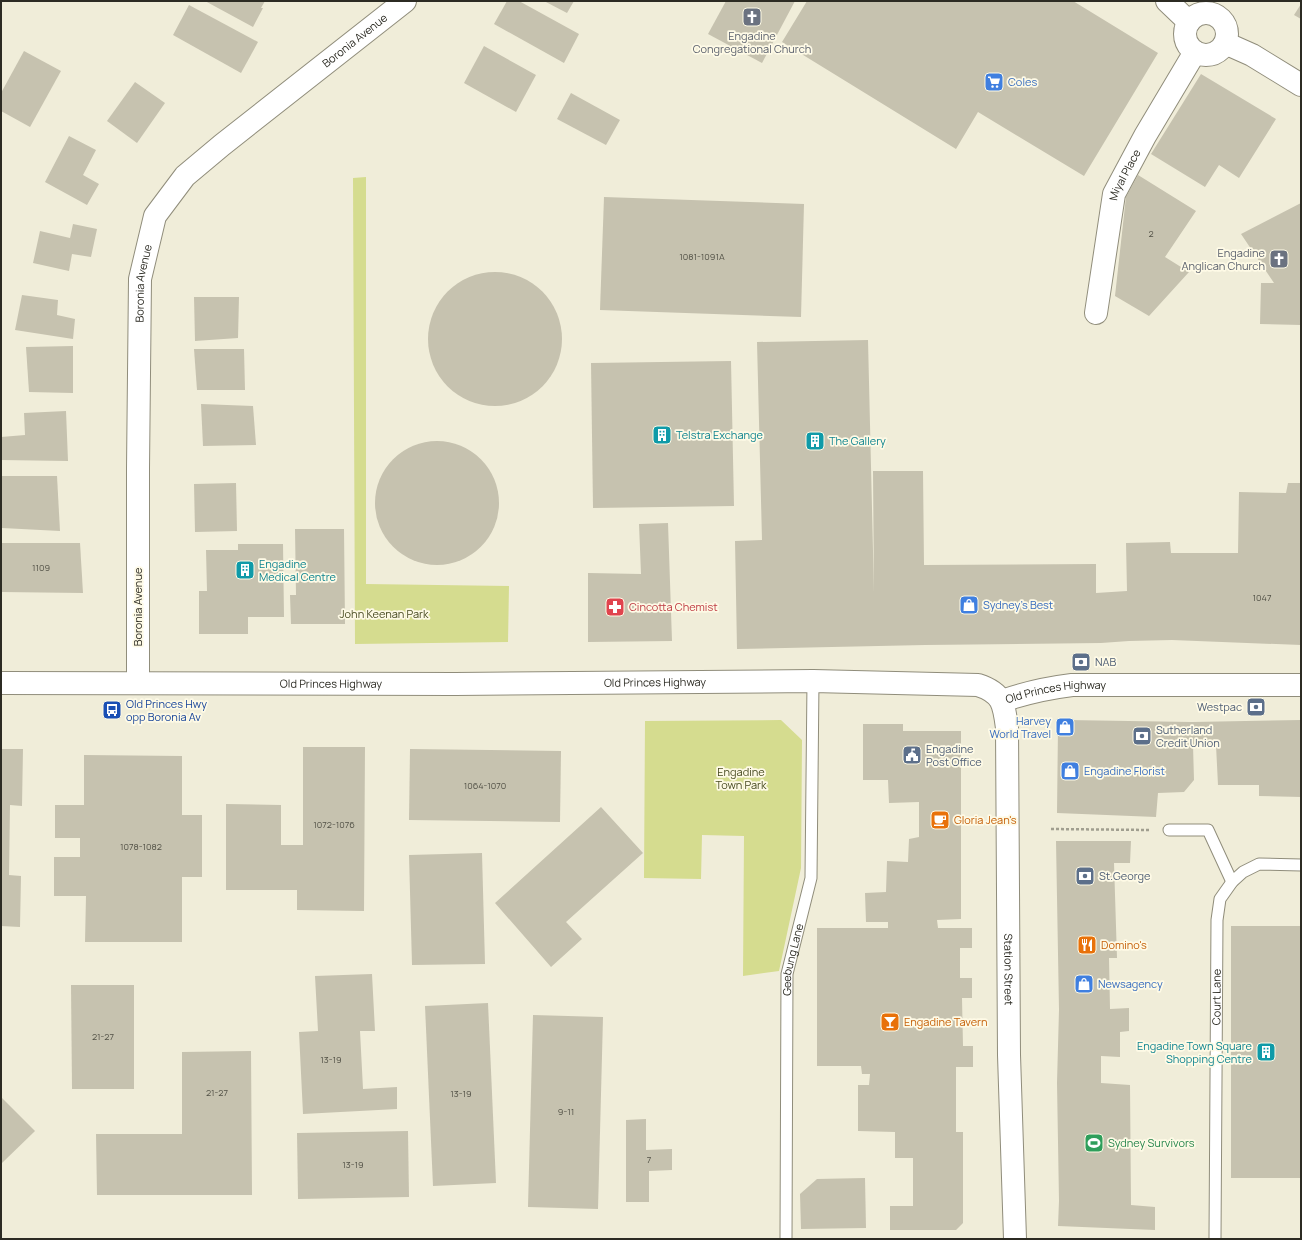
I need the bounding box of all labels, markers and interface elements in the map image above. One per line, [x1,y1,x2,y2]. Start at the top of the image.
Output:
church icon: Engadine Congregational Church [741,6,763,28]
street label: Boronia Avenue [319,10,391,70]
place label: Engadine Congregational Church [693,28,811,56]
supermarket icon: Coles [983,71,1005,93]
place label: Coles [1008,74,1037,89]
street label: Miyal Place [1105,146,1144,201]
house number: 2 [1148,227,1154,240]
street label: Boronia Avenue [132,242,155,322]
place label: Engadine Anglican Church [1182,245,1266,273]
church icon: Engadine Anglican Church [1268,248,1290,270]
house number: 1081-1091A [679,250,725,263]
building icon: Telstra Exchange [651,424,673,446]
place label: Telstra Exchange [676,427,764,442]
building icon: The Gallery [804,430,826,452]
place label: The Gallery [829,433,886,448]
place label: Engadine Medical Centre [259,556,337,584]
building icon: Engadine Medical Centre [234,559,256,581]
house number: 1109 [32,561,50,574]
street label: Boronia Avenue [130,567,145,646]
house number: 1047 [1253,591,1272,604]
shop icon: Sydney's Best [958,594,980,616]
pharmacy icon: Cincotta Chemist [604,596,626,618]
place label: Sydney's Best [983,597,1053,612]
place label: Cincotta Chemist [629,599,718,614]
park label: John Keenan Park [340,606,429,621]
bank icon: NAB [1070,651,1092,673]
place label: NAB [1095,654,1116,669]
street label: Old Princes Highway [604,674,706,690]
street label: Old Princes Highway [280,676,382,691]
street label: Old Princes Highway [1003,677,1106,706]
place label: Old Princes Hwy opp Boronia Av [126,696,207,724]
bank icon: Westpac [1245,696,1267,718]
bus stop icon: Old Princes Hwy opp Boronia Av [101,699,123,721]
place label: Westpac [1197,699,1242,714]
place label: Harvey World Travel [990,713,1051,741]
shop icon: Harvey World Travel [1054,716,1076,738]
place label: Sutherland Credit Union [1156,722,1220,750]
bank icon: Sutherland Credit Union [1131,725,1153,747]
place label: Engadine Post Office [926,741,982,769]
public building icon: Engadine Post Office [901,744,923,766]
shop icon: Engadine Florist [1059,760,1081,782]
place label: Engadine Florist [1084,763,1165,778]
park label: Engadine Town Park [715,764,767,792]
house number: 1064-1070 [464,779,506,792]
cafe icon: Gloria Jean's [929,809,951,831]
place label: Gloria Jean's [954,812,1017,827]
house number: 1072-1076 [313,818,355,831]
house number: 1078-1082 [120,840,162,853]
bank icon: St.George [1074,865,1096,887]
place label: St.George [1099,868,1151,883]
street label: Geebung Lane [779,921,806,996]
street label: Station Street [1001,934,1017,1006]
restaurant icon: Domino's [1076,934,1098,956]
place label: Domino's [1101,937,1147,952]
street label: Court Lane [1208,968,1224,1025]
shop icon: Newsagency [1073,973,1095,995]
place label: Newsagency [1098,976,1163,991]
bar icon: Engadine Tavern [879,1011,901,1033]
place label: Engadine Tavern [904,1014,988,1029]
house number: 21-27 [92,1030,115,1043]
place label: Engadine Town Square Shopping Centre [1137,1038,1253,1066]
building icon: Engadine Town Square Shopping Centre [1255,1041,1277,1063]
house number: 13-19 [320,1053,342,1066]
house number: 21-27 [206,1086,229,1099]
house number: 13-19 [450,1087,472,1100]
house number: 9-11 [558,1105,574,1118]
sports icon: Sydney Survivors [1083,1132,1105,1154]
place label: Sydney Survivors [1108,1135,1195,1150]
house number: 7 [647,1153,652,1166]
house number: 13-19 [342,1158,364,1171]

